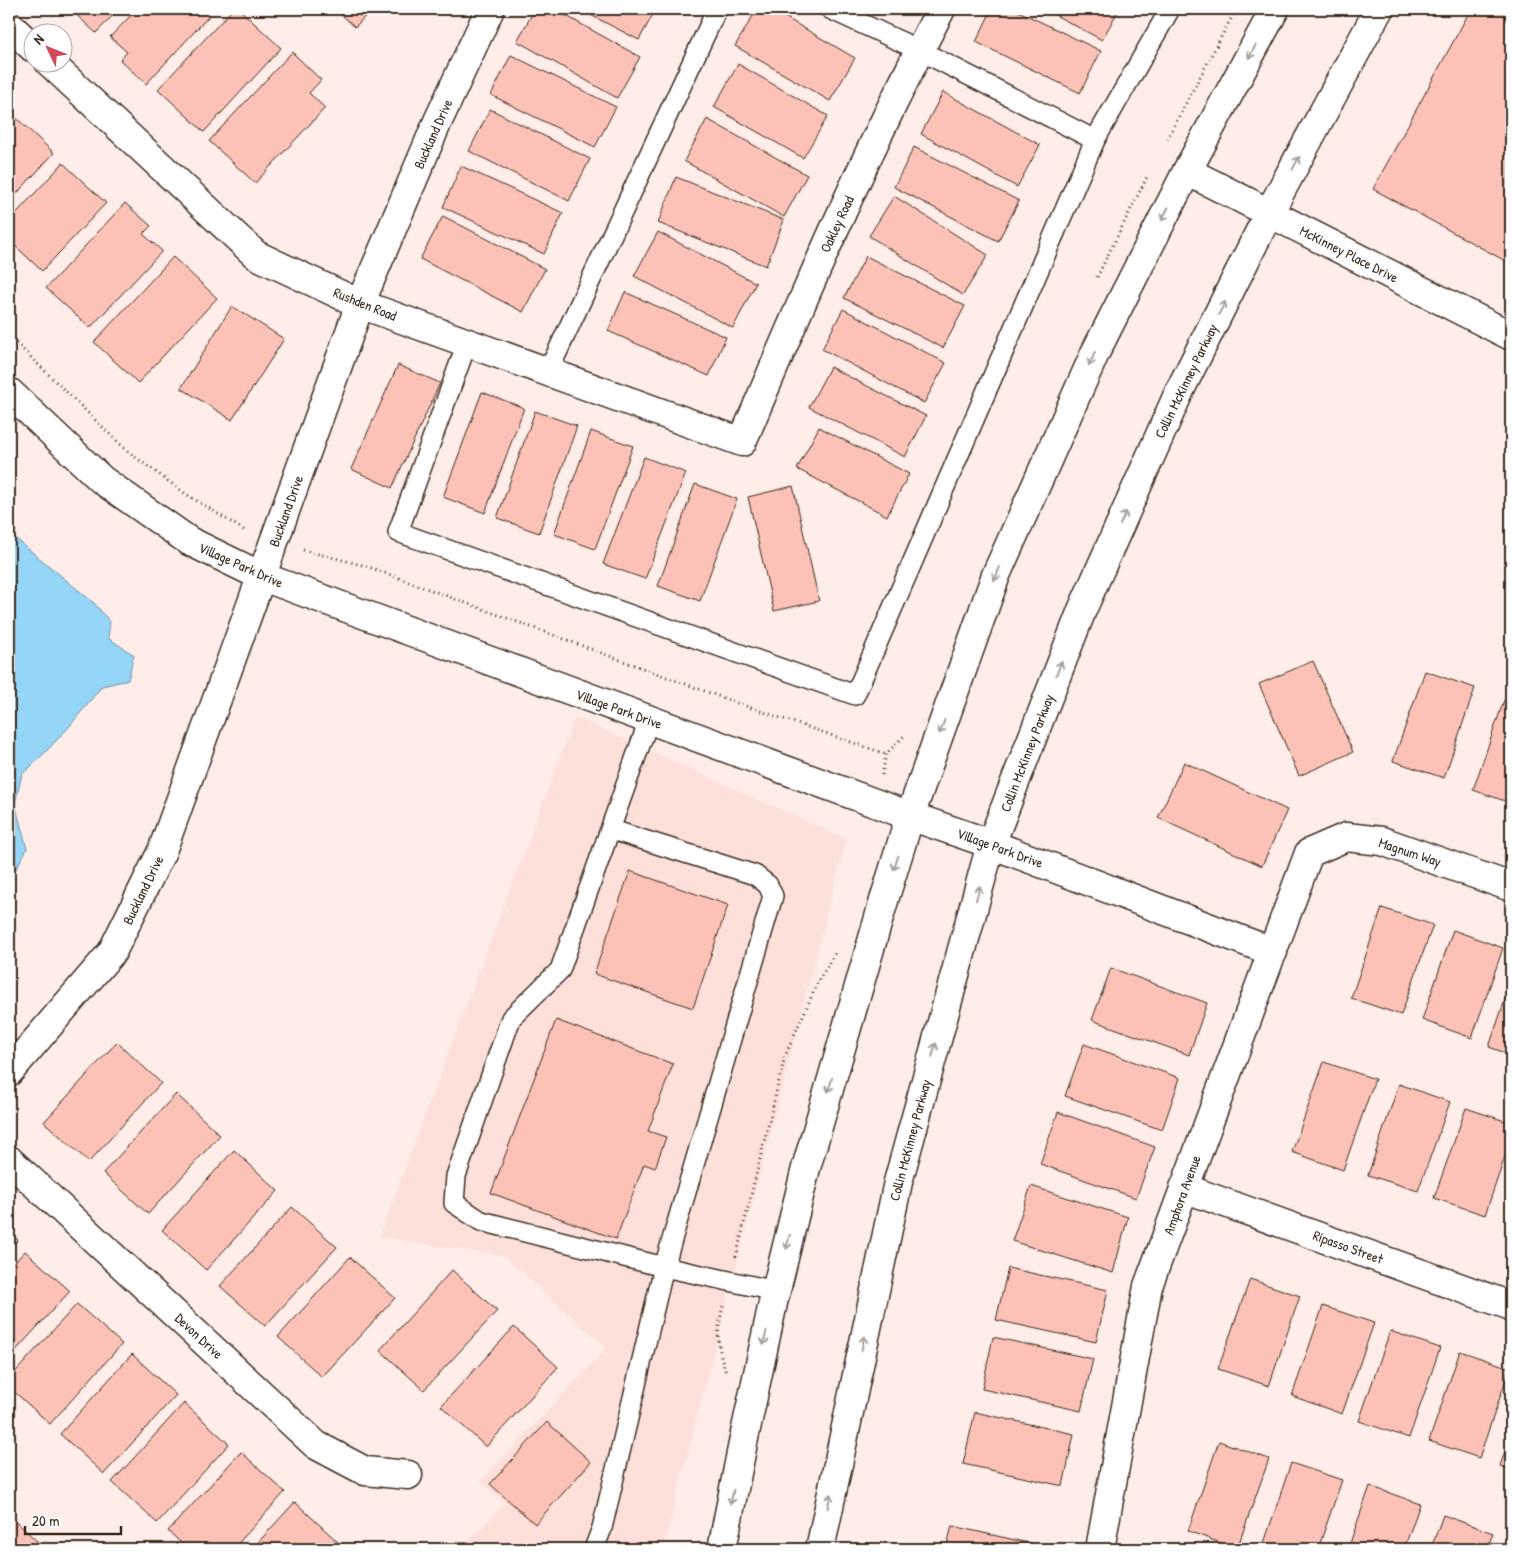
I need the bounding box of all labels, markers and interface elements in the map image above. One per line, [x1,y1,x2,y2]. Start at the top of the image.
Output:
north arrow [22,22,72,72]
text: N [29,29,48,48]
one-way arrow [1247,44,1257,59]
street label: Buckland Drive [409,96,457,172]
one-way arrow [1291,156,1301,171]
street label: Oakley Road [815,192,859,256]
one-way arrow [1160,206,1169,221]
street label: McKinney Place Drive [1296,221,1402,288]
street label: Rushden Road [331,282,400,325]
one-way arrow [1217,300,1227,315]
street label: Collin McKinney Parkway [1150,320,1222,442]
one-way arrow [1087,351,1097,366]
street label: Buckland Drive [264,472,307,549]
one-way arrow [1118,511,1128,526]
street label: Village Park Drive [196,537,287,593]
one-way arrow [992,566,1001,581]
one-way arrow [1056,660,1065,675]
street label: Village Park Drive [573,684,665,734]
street label: Collin McKinney Parkway [995,691,1059,815]
one-way arrow [937,718,946,734]
street label: Village Park Drive [954,823,1046,873]
street label: Magnum Way [1376,832,1444,872]
street label: Buckland Drive [118,852,168,927]
one-way arrow [890,854,900,870]
one-way arrow [973,886,983,902]
one-way arrow [930,1042,940,1058]
one-way arrow [824,1076,834,1092]
street label: Collin McKinney Parkway [884,1077,936,1203]
street label: Amphora Avenue [1158,1152,1206,1238]
street label: Ripasso Street [1310,1225,1386,1269]
one-way arrow [783,1233,792,1249]
street label: Devon Drive [171,1308,228,1363]
one-way arrow [760,1330,770,1346]
one-way arrow [859,1335,868,1351]
one-way arrow [727,1489,736,1505]
one-way arrow [825,1494,834,1510]
scale bar [25,1503,121,1535]
text: 20 m [32,1510,59,1531]

